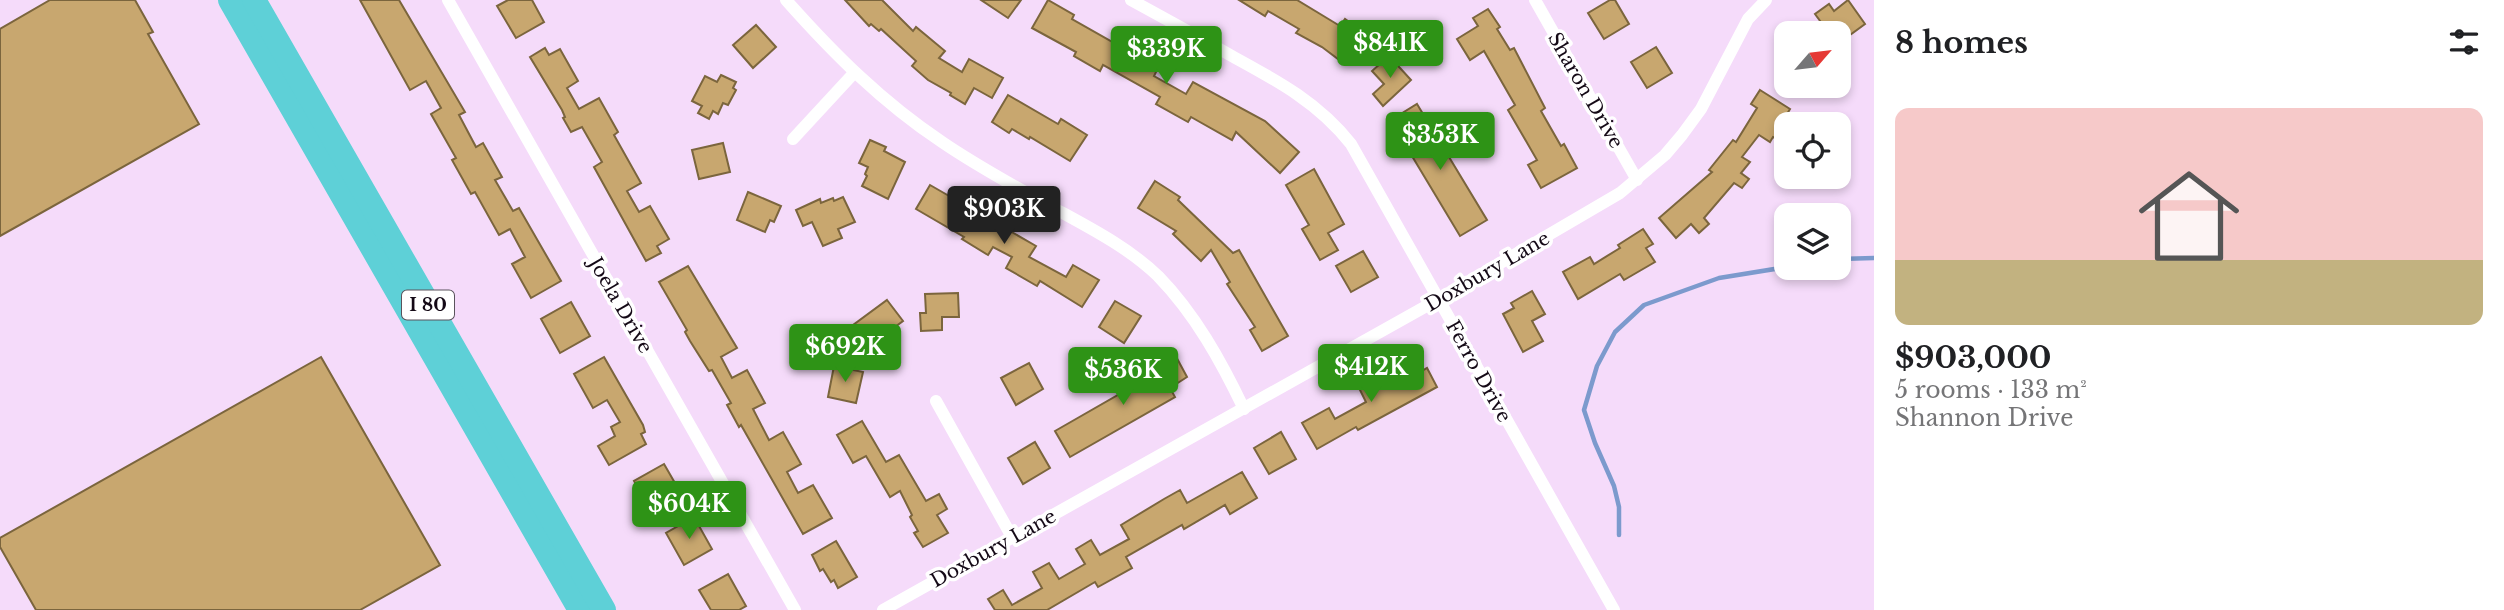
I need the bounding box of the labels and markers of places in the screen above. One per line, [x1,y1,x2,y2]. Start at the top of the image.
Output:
pin: $841K [1341,20,1439,80]
pin: $339K [1117,27,1215,86]
pin: $353K [1391,113,1489,172]
pin: $903K [955,187,1053,246]
pin: $692K [796,324,894,384]
pin: $412K [1322,344,1420,404]
pin: $536K [1074,348,1172,407]
pin: $604K [640,482,738,541]

